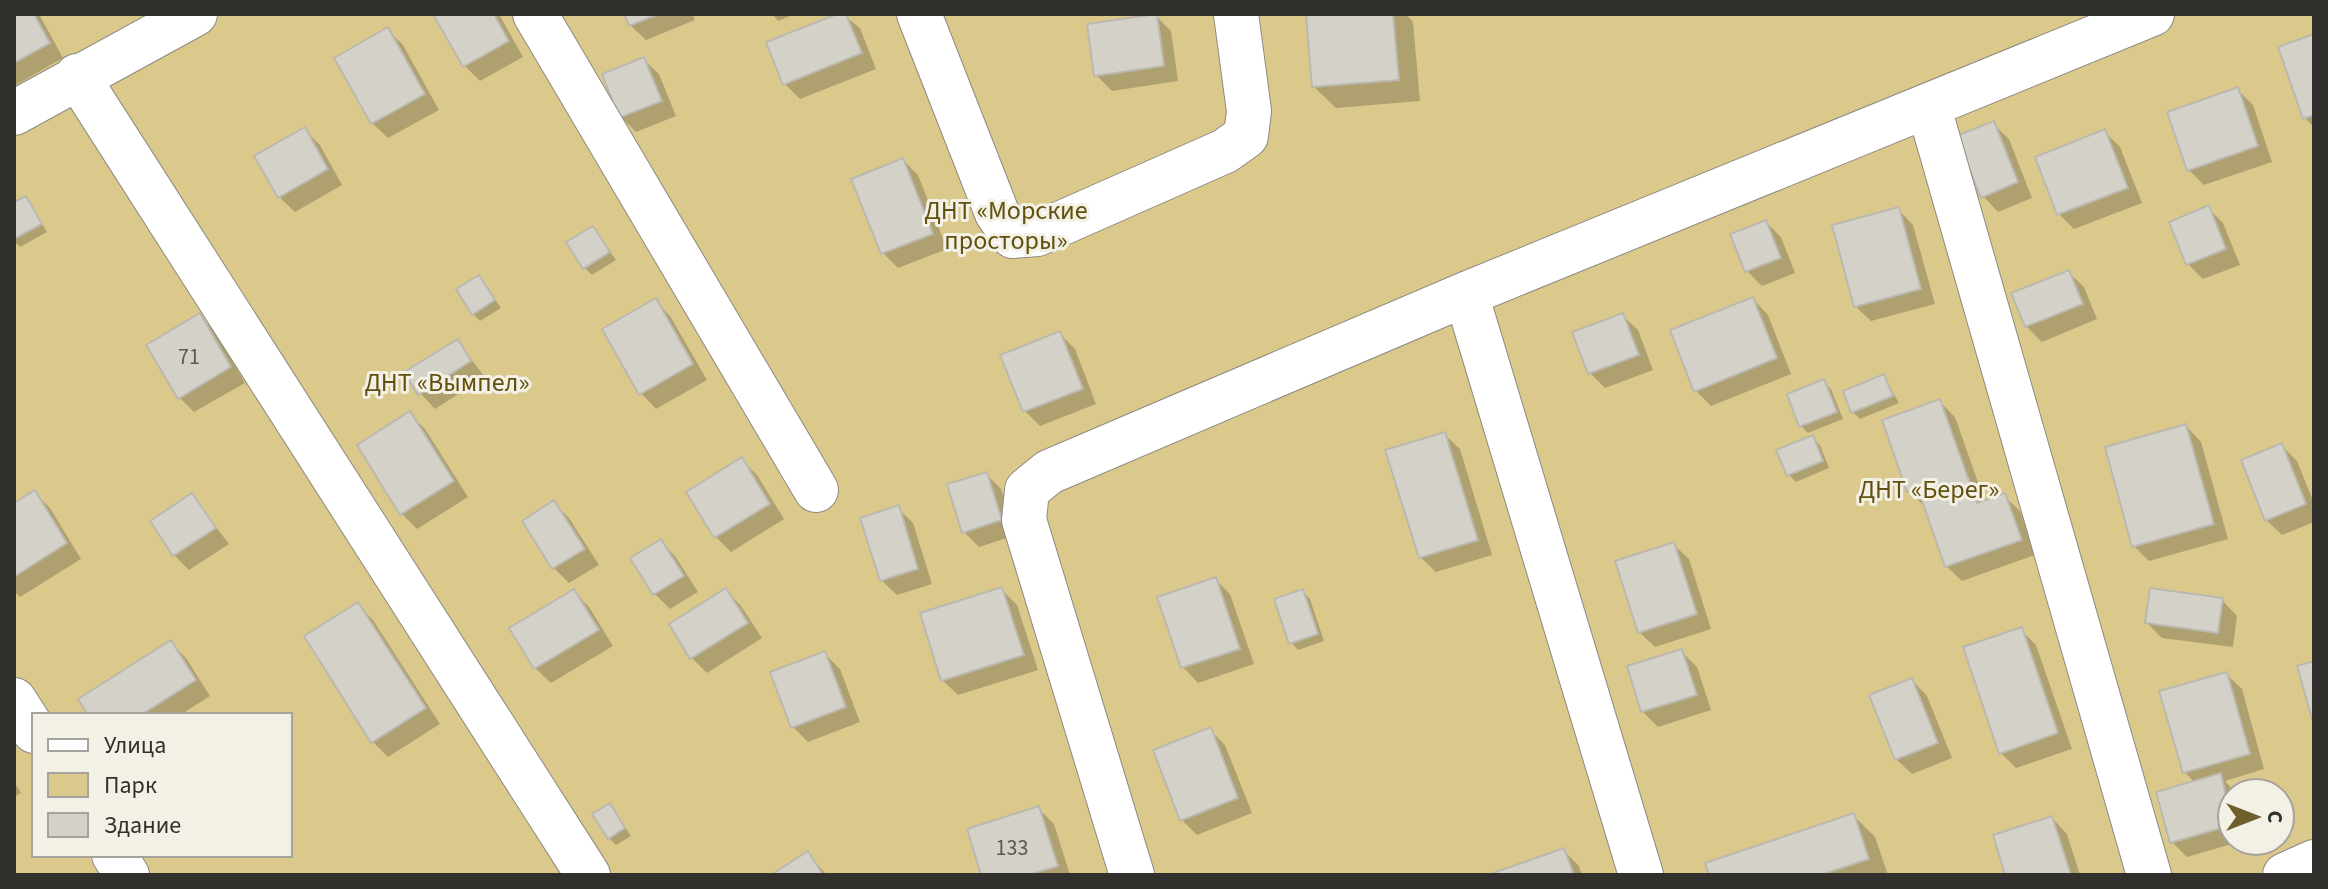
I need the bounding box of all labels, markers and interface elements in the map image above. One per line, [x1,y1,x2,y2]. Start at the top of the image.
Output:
park label: ДНТ «Морские просторы» [924,192,1088,259]
house number: 71 [178,341,200,373]
park label: ДНТ «Вымпел» [364,364,530,401]
park label: ДНТ «Берег» [1859,471,1999,508]
legend [32,713,292,857]
text: Улица [104,728,166,763]
text: Парк [104,768,157,803]
north arrow [2216,777,2296,857]
text: Здание [104,808,181,843]
text: С [2259,811,2291,824]
house number: 133 [996,832,1028,864]

